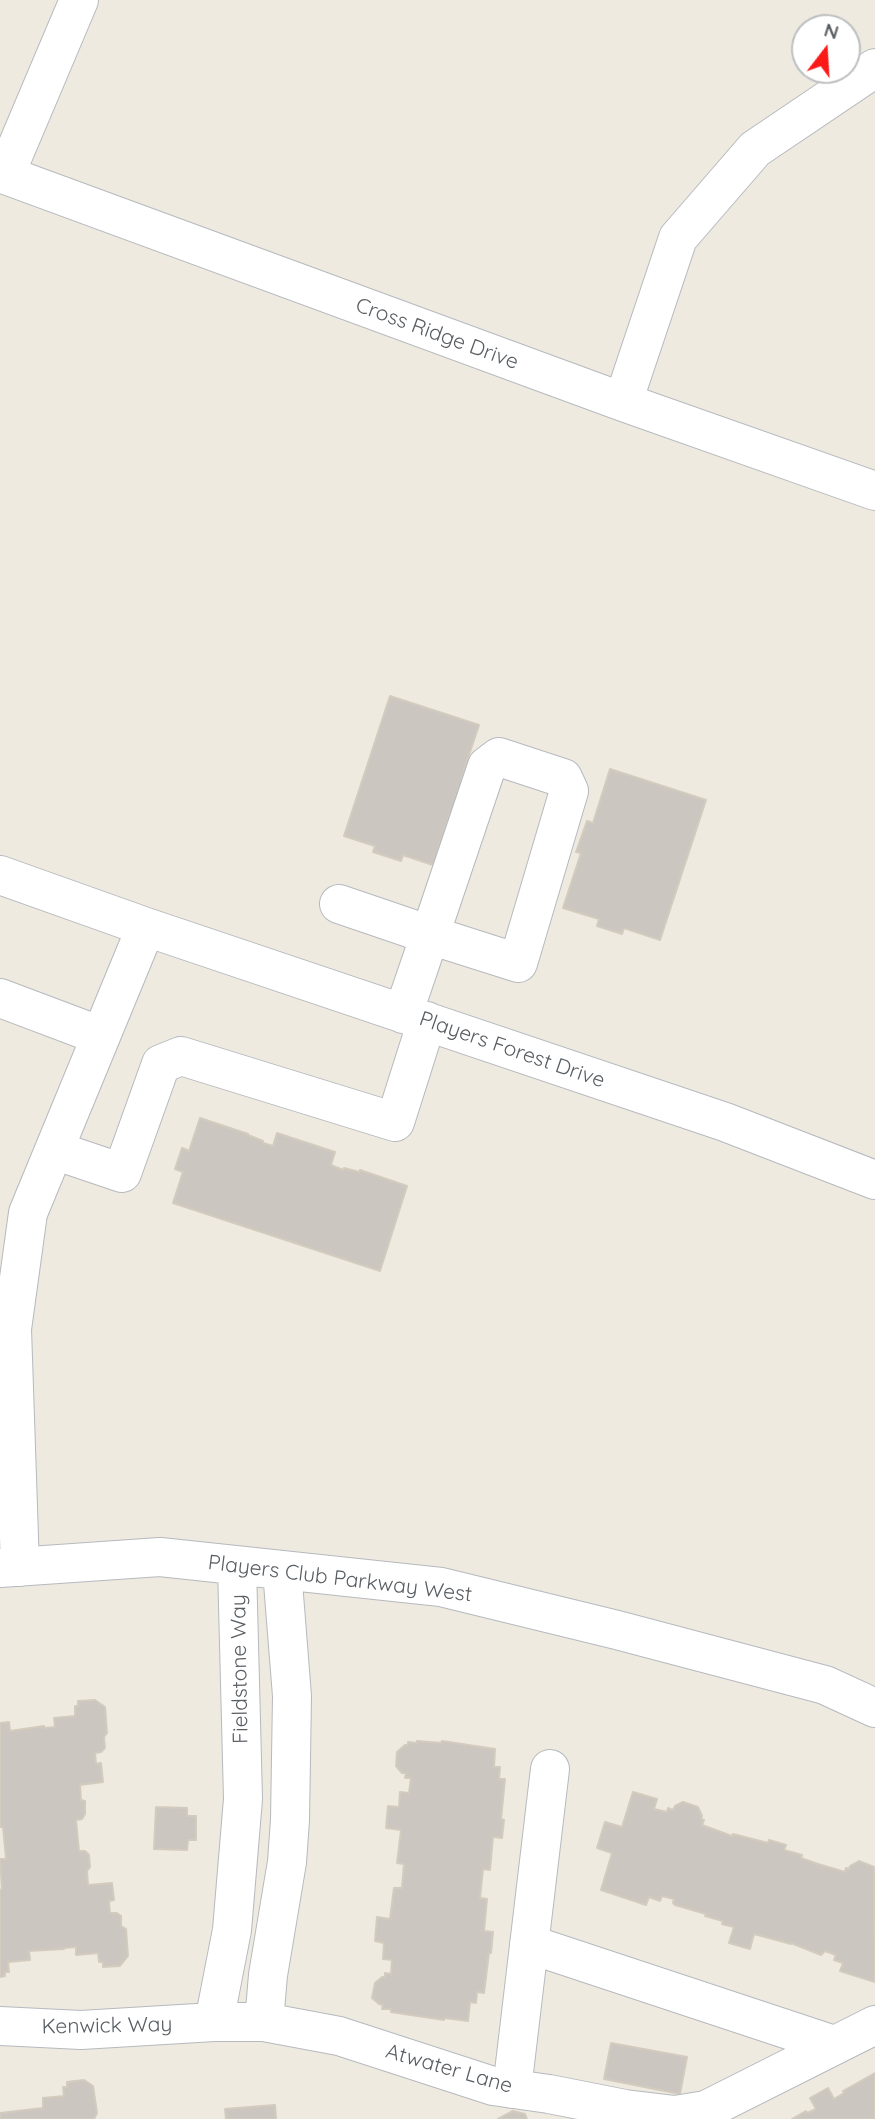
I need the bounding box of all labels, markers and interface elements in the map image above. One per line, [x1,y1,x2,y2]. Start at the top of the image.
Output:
north arrow [791,14,861,84]
text: N [821,17,842,44]
street label: Cross Ridge Drive [352,293,522,375]
street label: Players Forest Drive [416,1006,608,1094]
street label: Players Club Parkway West [207,1550,473,1608]
street label: Fieldstone Way [226,1594,254,1744]
street label: Kenwick Way [41,2012,173,2040]
street label: Atwater Lane [383,2039,515,2099]

